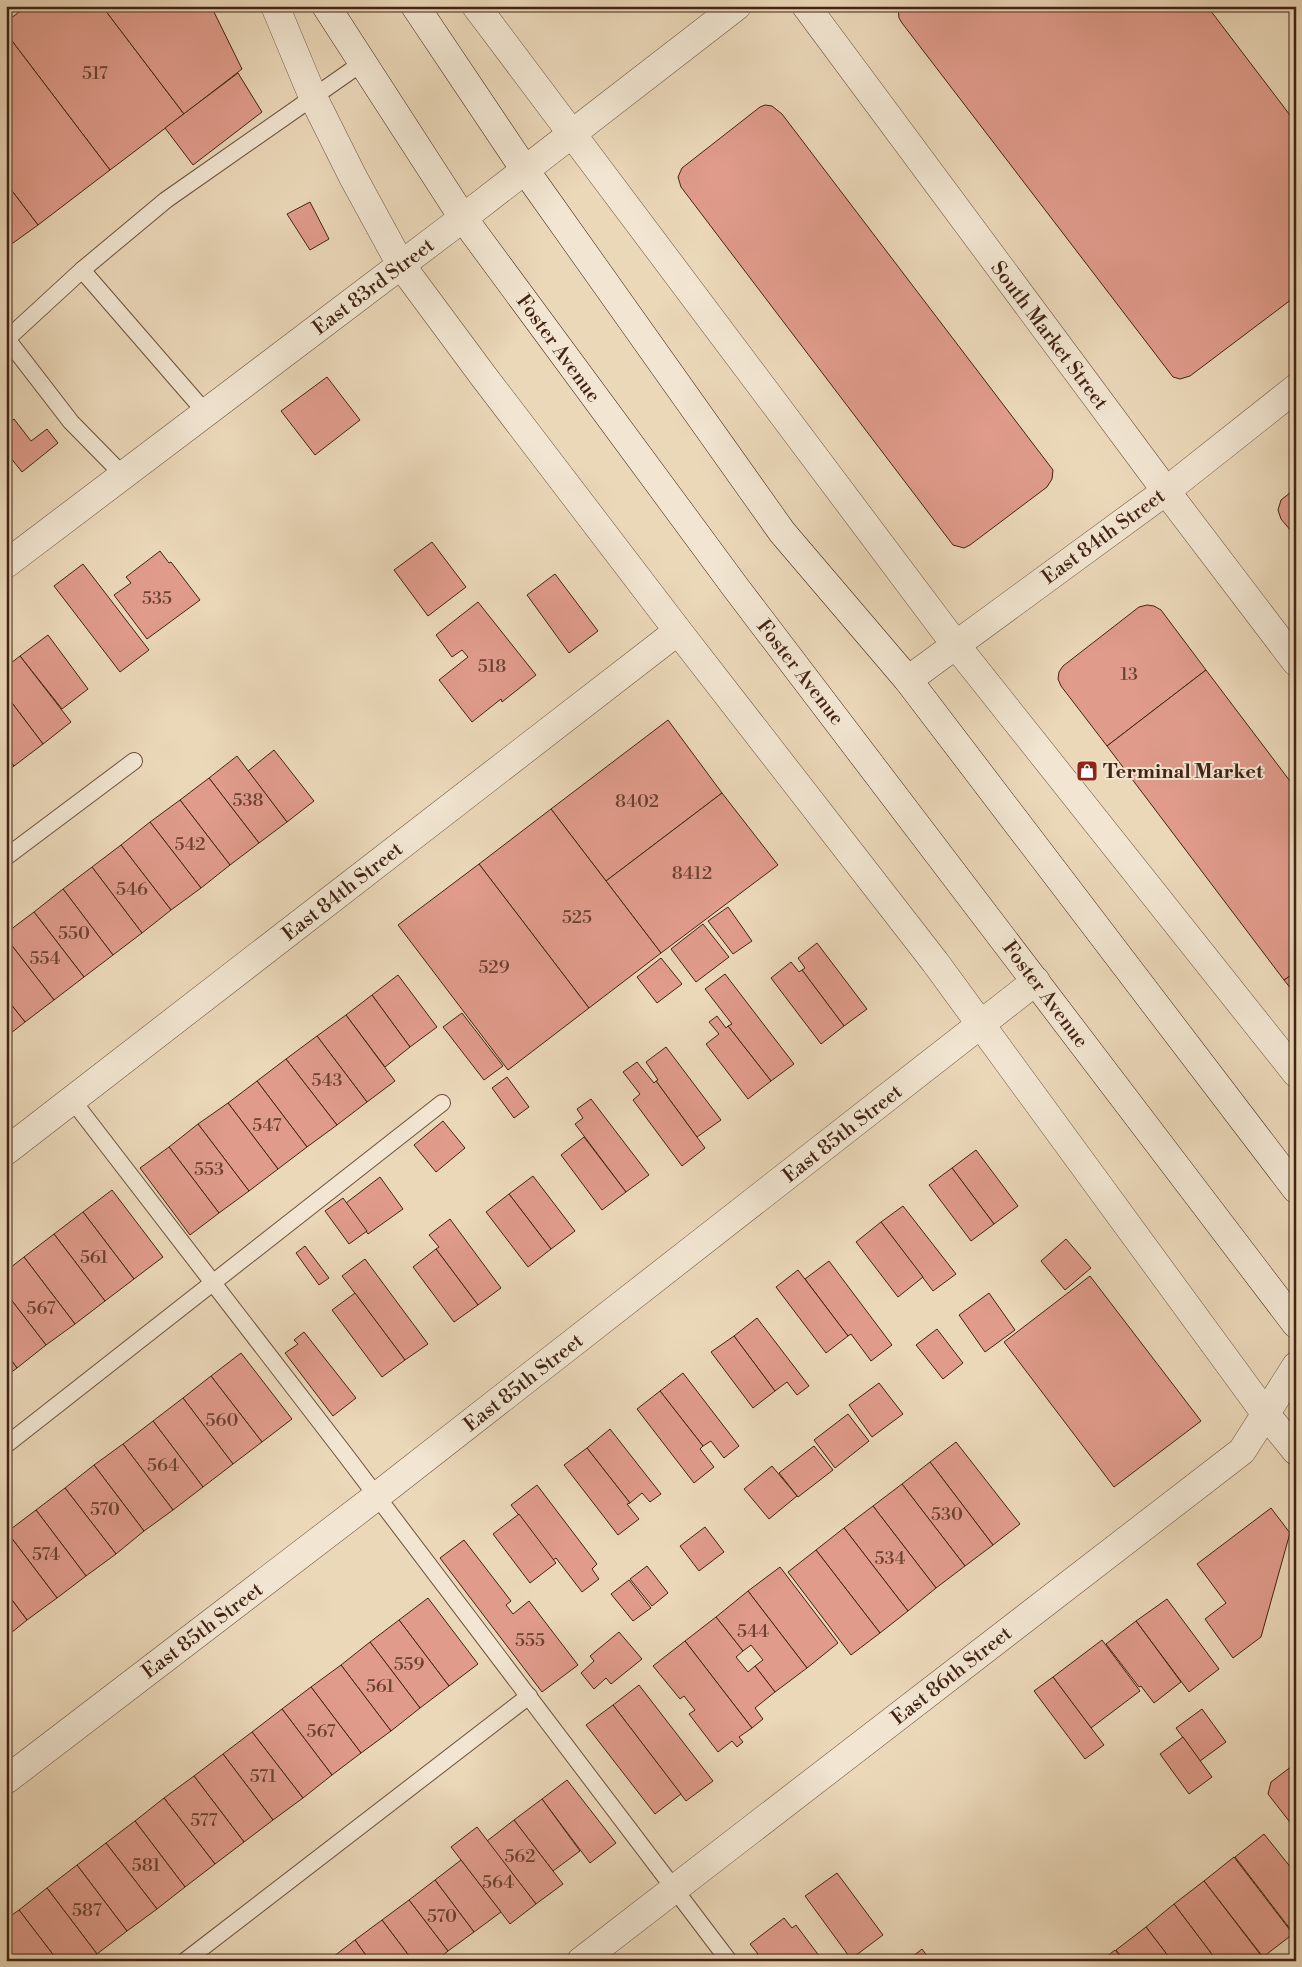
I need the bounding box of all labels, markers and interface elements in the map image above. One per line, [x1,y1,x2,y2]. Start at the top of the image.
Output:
house number: 517 [82,62,108,85]
street label: East 83rd Street [308,233,440,341]
street label: South Market Street [985,257,1113,415]
street label: Foster Avenue [510,290,605,408]
street label: East 84th Street [1037,484,1170,590]
house number: 535 [142,587,172,610]
street label: Foster Avenue [751,615,849,731]
house number: 518 [478,655,506,678]
house number: 13 [1120,663,1138,686]
shop icon: Terminal Market [1075,759,1099,783]
place label: Terminal Market [1103,760,1264,785]
house number: 538 [233,789,263,812]
house number: 8402 [615,790,659,813]
house number: 542 [174,833,206,856]
street label: East 84th Street [278,837,408,947]
house number: 8412 [672,862,712,885]
house number: 546 [116,878,148,901]
house number: 525 [562,906,592,929]
house number: 550 [58,922,90,945]
street label: Foster Avenue [996,936,1093,1053]
house number: 554 [30,947,61,970]
house number: 529 [478,956,510,979]
house number: 543 [312,1069,343,1092]
street label: East 85th Street [778,1080,908,1189]
house number: 547 [252,1114,282,1137]
house number: 553 [194,1158,224,1181]
house number: 561 [80,1246,108,1269]
house number: 567 [27,1297,55,1320]
street label: East 85th Street [459,1329,589,1438]
house number: 560 [206,1409,238,1432]
house number: 564 [147,1454,179,1477]
house number: 570 [90,1498,120,1521]
house number: 530 [931,1503,963,1526]
house number: 574 [32,1543,60,1566]
house number: 534 [875,1547,906,1570]
street label: East 85th Street [137,1578,268,1685]
house number: 544 [737,1620,769,1643]
street label: East 86th Street [887,1621,1017,1731]
house number: 555 [515,1629,545,1652]
house number: 559 [394,1653,424,1676]
house number: 561 [366,1675,394,1698]
house number: 567 [307,1720,335,1743]
house number: 571 [250,1765,277,1788]
house number: 577 [190,1809,218,1832]
house number: 562 [504,1845,536,1868]
house number: 581 [132,1854,160,1877]
house number: 564 [482,1871,514,1894]
house number: 587 [72,1899,102,1922]
house number: 570 [427,1905,457,1928]

